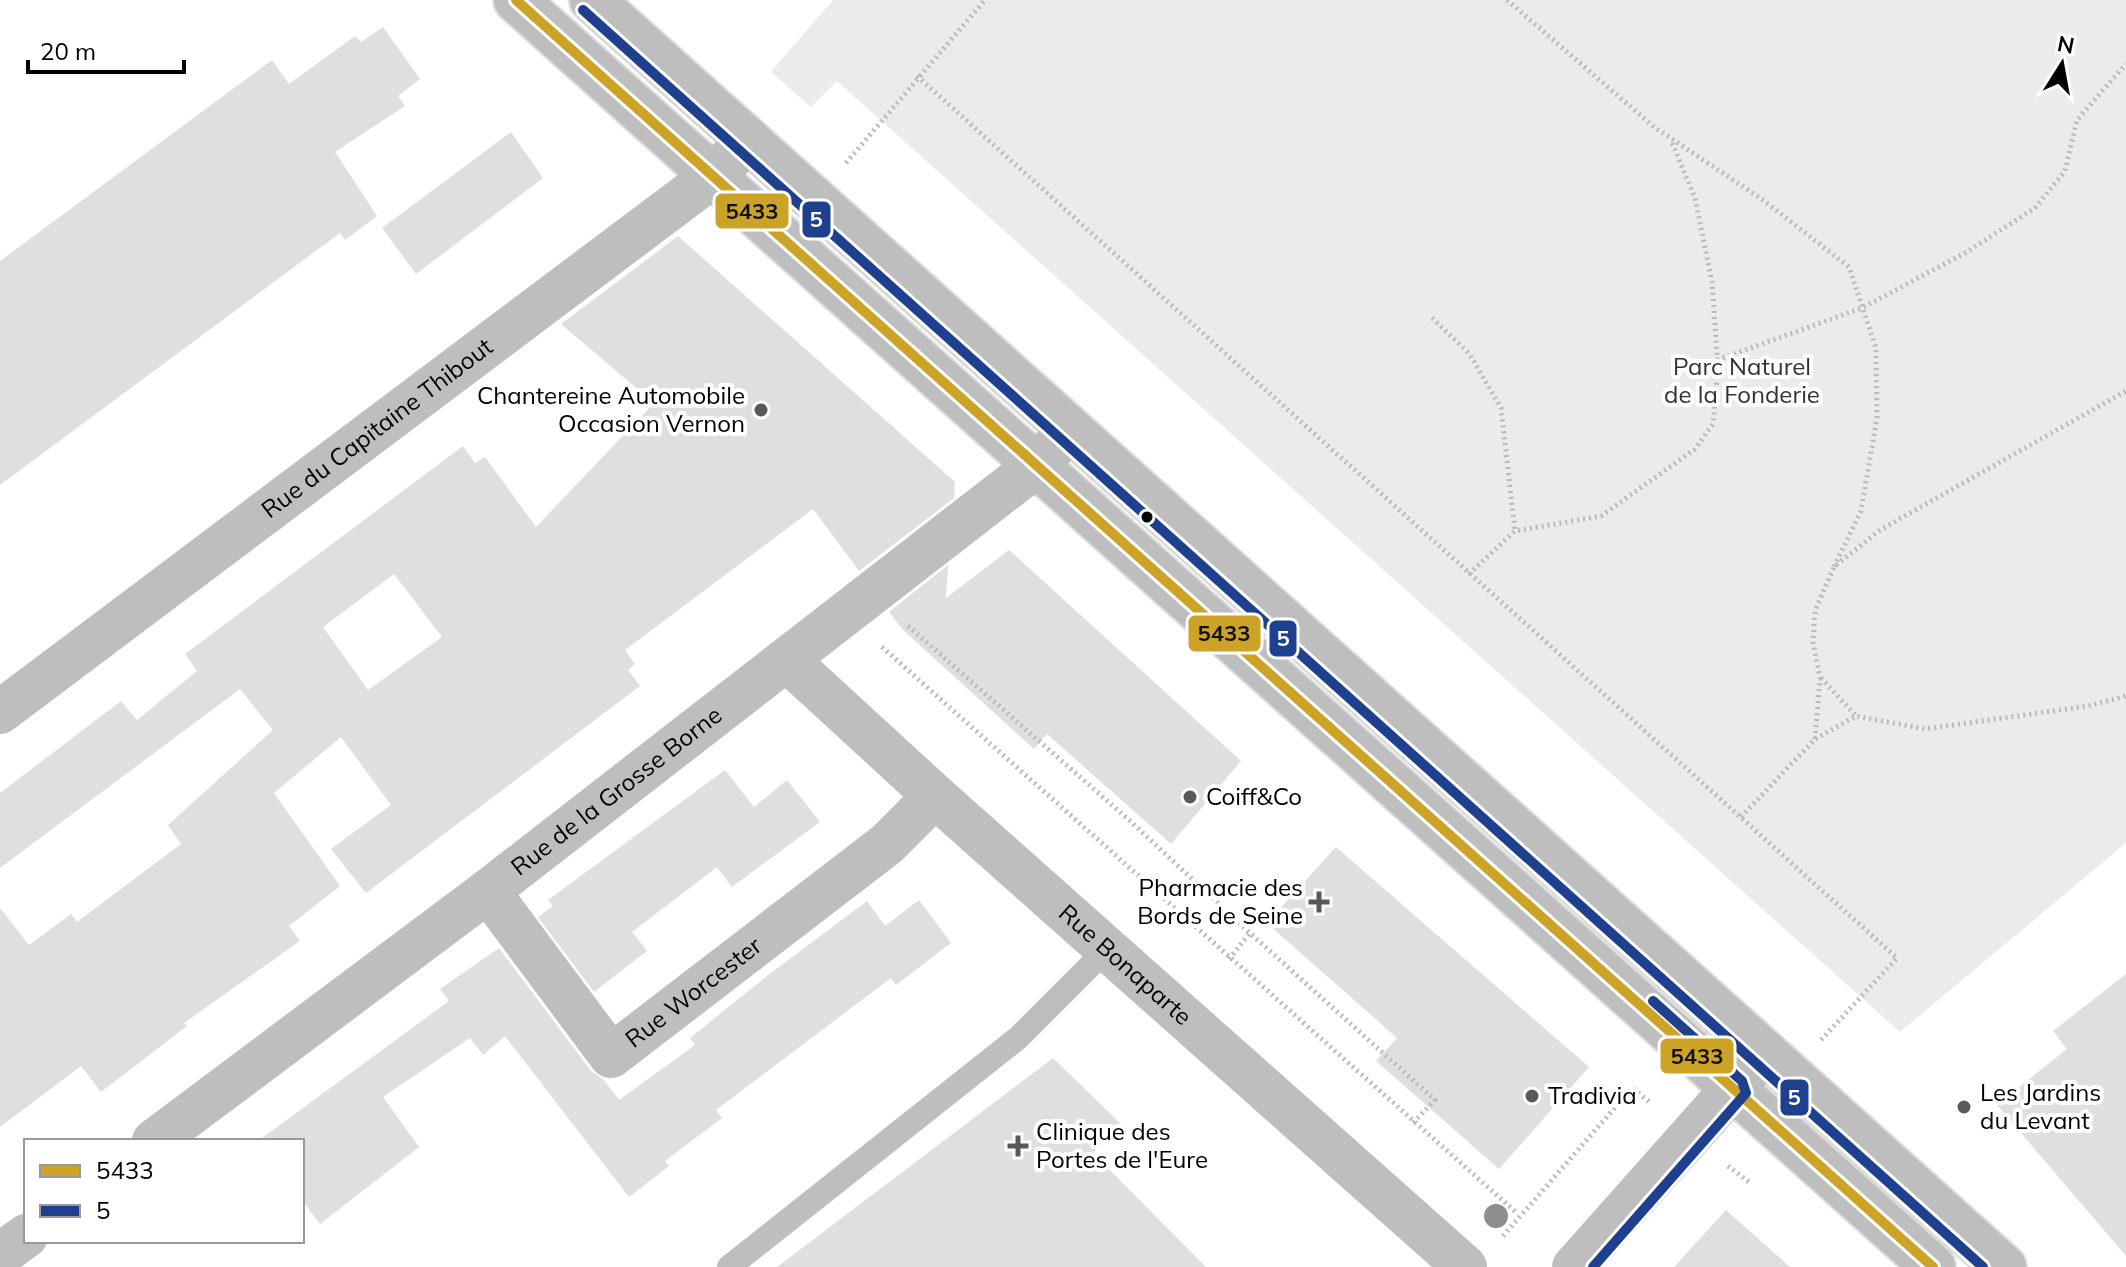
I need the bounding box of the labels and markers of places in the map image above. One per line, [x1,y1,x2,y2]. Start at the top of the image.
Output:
place label: Chantereine Automobile Occasion Vernon [477,380,745,438]
marker: Chantereine Automobile Occasion Vernon [752,401,770,419]
unlabelled marker [1139,509,1155,525]
place label: Coiff&Co [1206,781,1302,811]
marker: Coiff&Co [1181,788,1199,806]
place label: Pharmacie des Bords de Seine [1137,872,1303,930]
marker: Pharmacie des Bords de Seine [1310,893,1328,911]
place label: Les Jardins du Levant [1980,1077,2101,1135]
place label: Tradivia [1548,1080,1637,1110]
marker: Tradivia [1523,1087,1541,1105]
marker: Les Jardins du Levant [1955,1098,1973,1116]
place label: Clinique des Portes de l'Eure [1036,1116,1208,1174]
marker: Clinique des Portes de l'Eure [1007,1135,1029,1157]

